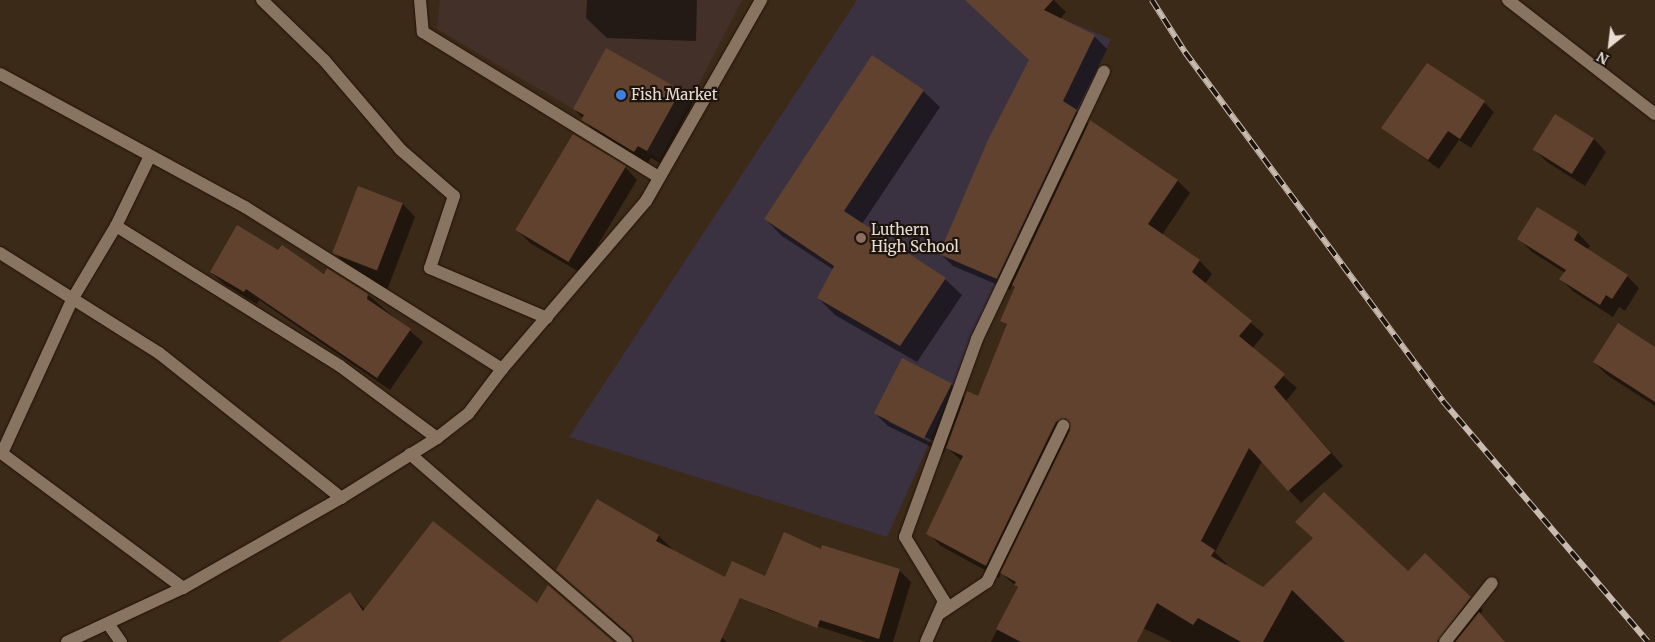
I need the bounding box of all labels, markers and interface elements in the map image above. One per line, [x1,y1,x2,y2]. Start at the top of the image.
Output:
north arrow [1585,20,1635,70]
text: N [1594,48,1612,69]
place label: Fish Market [631,86,718,104]
marker: Fish Market [615,89,627,101]
place label: Luthern High School [871,220,959,255]
marker: Luthern High School [855,232,867,244]

